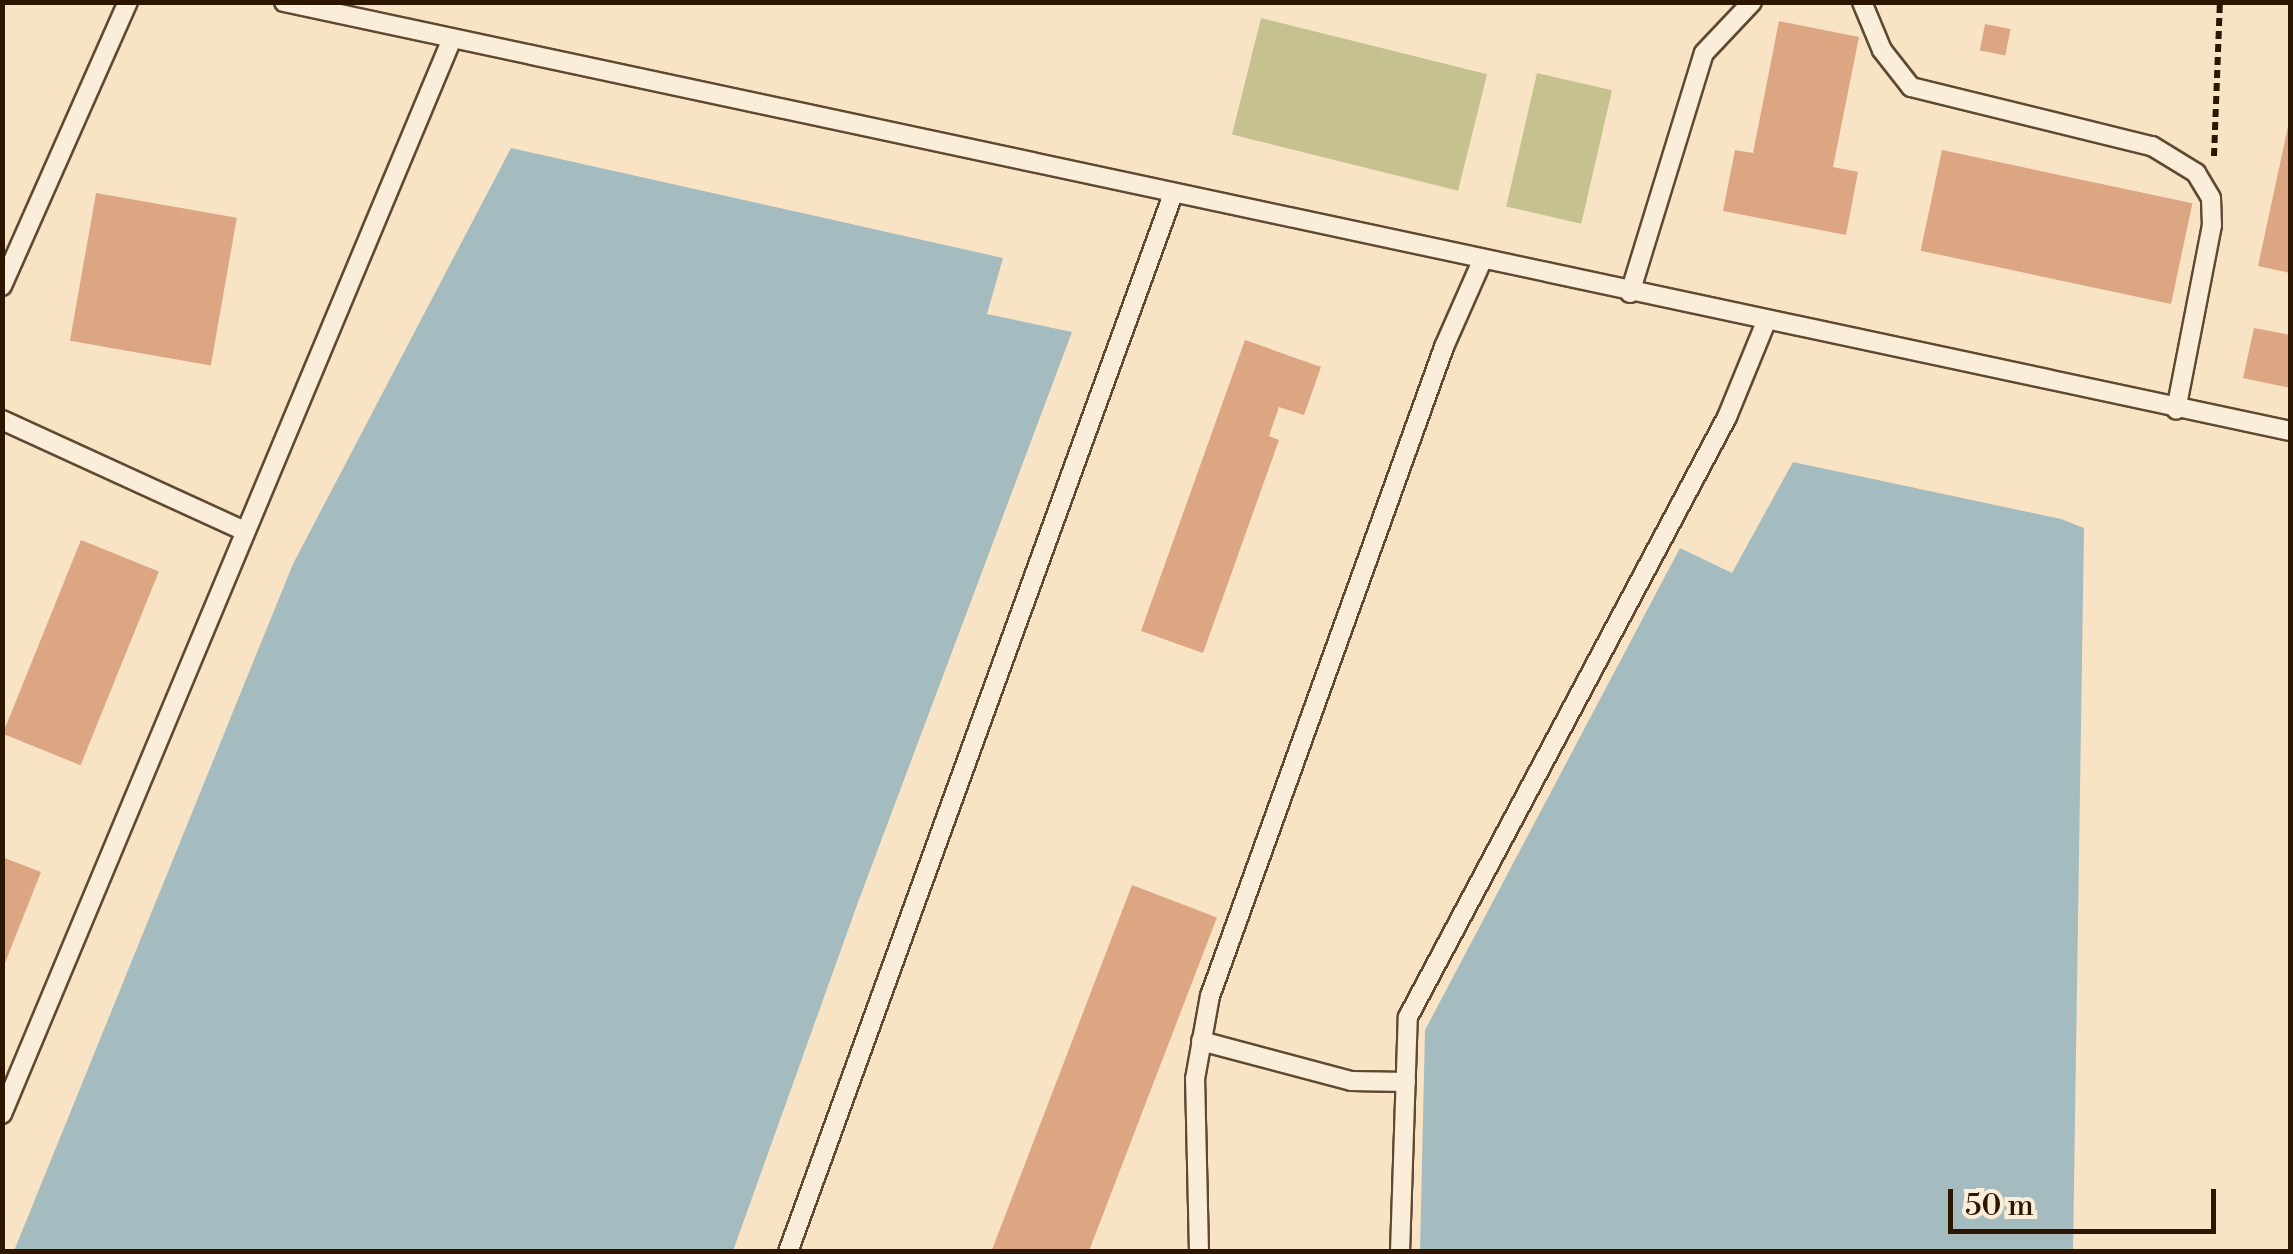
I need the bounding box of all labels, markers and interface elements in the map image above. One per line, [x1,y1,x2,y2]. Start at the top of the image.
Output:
scale bar [1953,1169,2220,1231]
text: 50 m [1965,1187,2034,1225]

